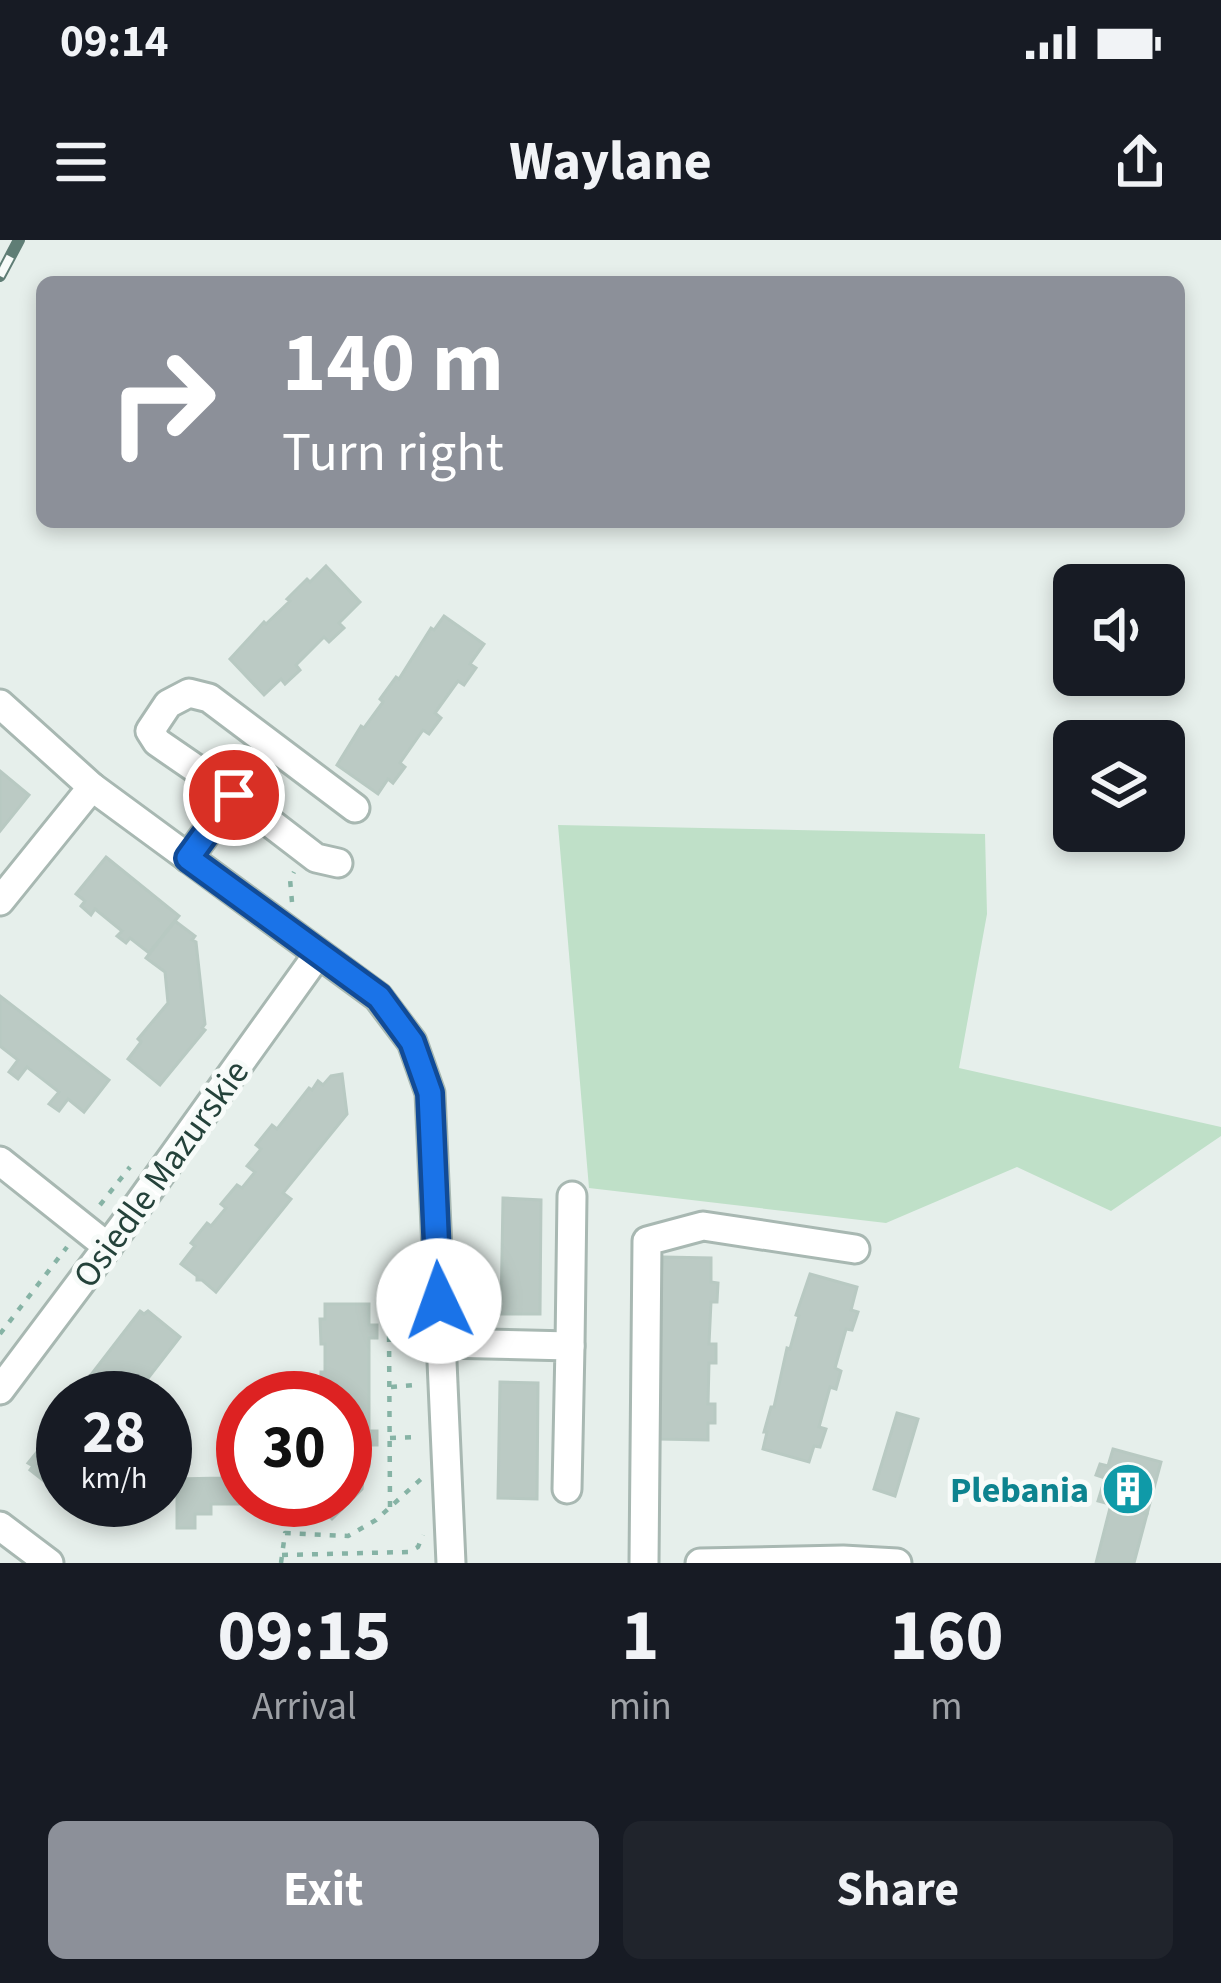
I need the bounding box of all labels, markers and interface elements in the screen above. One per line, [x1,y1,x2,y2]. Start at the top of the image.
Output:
text: 09:14 [60,10,169,74]
text: Waylane [509,124,712,201]
icon: menu [48,129,114,195]
icon: share [1107,129,1173,195]
text: 140 m [282,304,504,424]
icon: right [84,324,240,480]
text: Turn right [282,415,504,492]
map controls [1053,564,1185,852]
button: sound [1053,564,1185,696]
button: layers [1053,720,1185,852]
pin [183,744,285,846]
icon: arrive [201,762,267,828]
street label: Osiedle Mazurskie [61,1049,261,1298]
position arrow [376,1238,502,1364]
speed limit sign: 30 [216,1371,372,1527]
text: 28 [82,1391,146,1476]
text: km/h [81,1457,147,1500]
building icon: Plebania [1100,1461,1156,1517]
place label: Plebania [950,1465,1089,1516]
text: 09:15 [218,1585,391,1688]
text: 1 [621,1585,659,1688]
text: 160 [889,1585,1004,1688]
text: Arrival [252,1679,357,1735]
text: min [609,1679,672,1735]
text: m [930,1679,963,1735]
button: Exit [48,1821,599,1959]
button: Share [623,1821,1173,1959]

